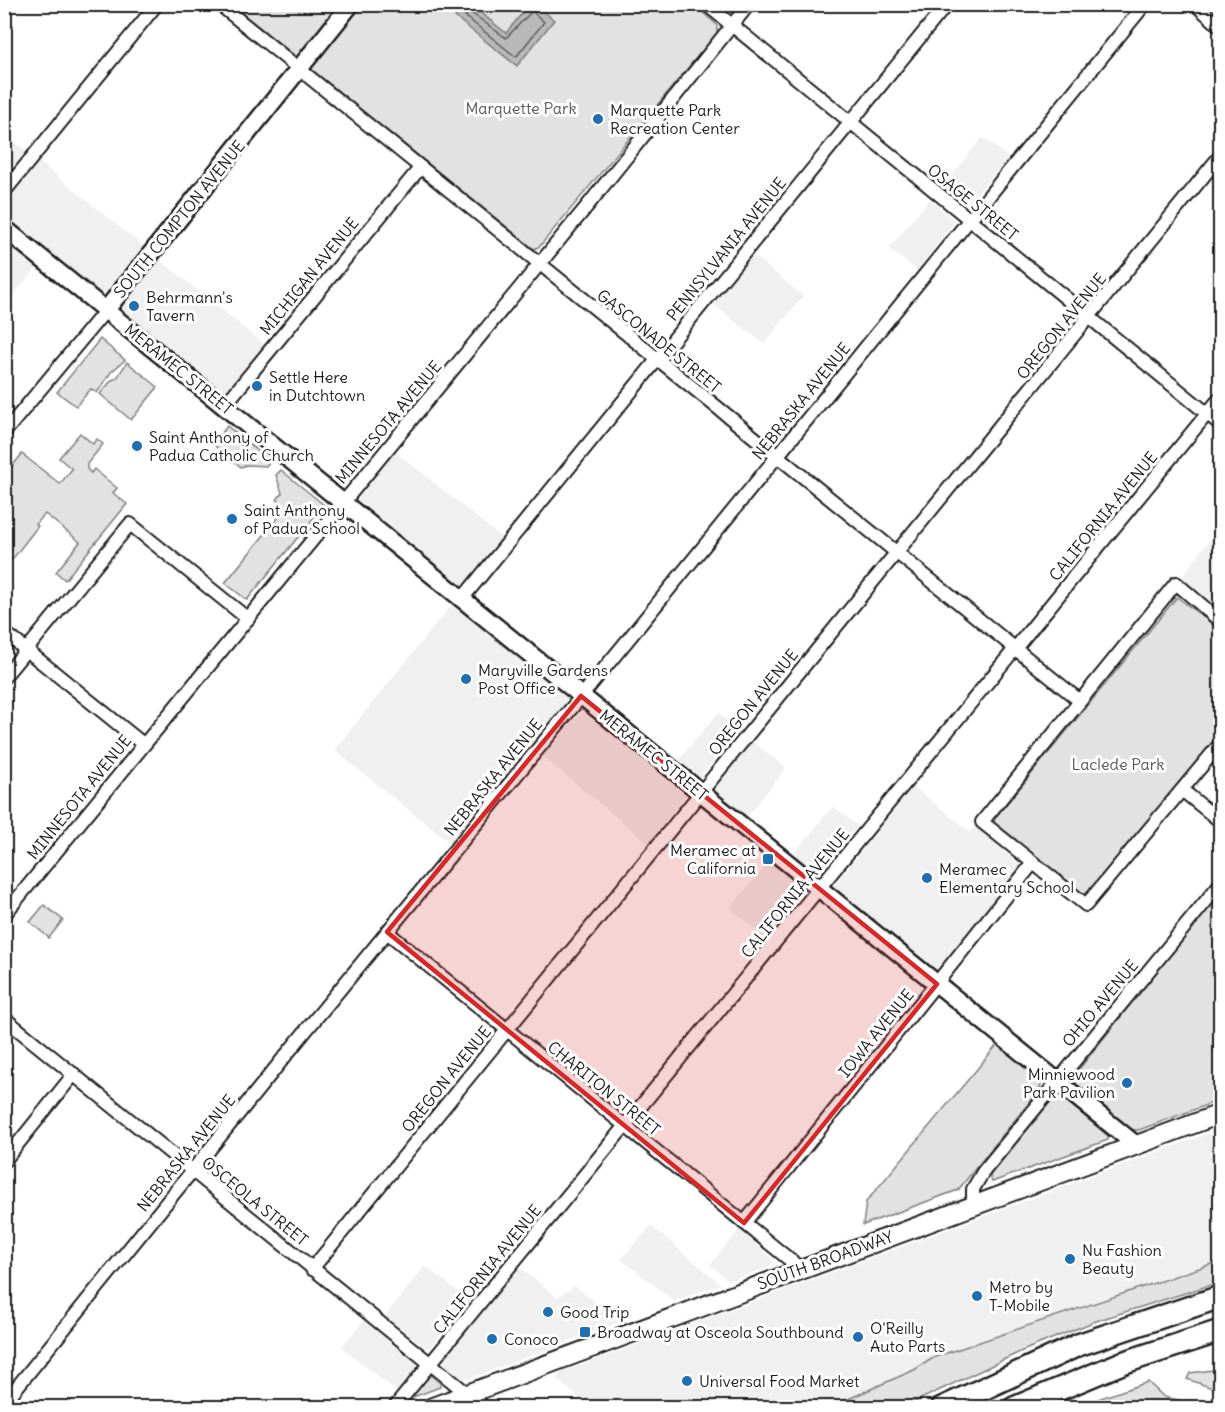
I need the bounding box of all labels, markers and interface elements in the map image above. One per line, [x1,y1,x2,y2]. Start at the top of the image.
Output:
park label: Marquette Park [465,98,577,118]
place label: Marquette Park Recreation Center [610,100,740,138]
marker: Marquette Park Recreation Center [591,112,605,126]
street label: SOUTH COMPTON AVENUE [109,136,249,302]
street label: OSAGE STREET [924,159,1022,245]
street label: PENNSYLVANIA AVENUE [662,173,790,325]
street label: MICHIGAN AVENUE [255,213,363,339]
street label: OREGON AVENUE [1012,269,1110,383]
street label: GASCONADE STREET [593,285,725,397]
place label: Behrmann's Tavern [146,287,233,325]
marker: Behrmann's Tavern [127,299,141,313]
street label: MERAMEC STREET [121,319,237,419]
street label: NEBRASKA AVENUE [748,338,854,464]
street label: MINNESOTA AVENUE [331,356,445,488]
place label: Settle Here in Dutchtown [269,367,365,405]
marker: Settle Here in Dutchtown [250,379,264,393]
place label: Saint Anthony of Padua Catholic Church [149,427,314,465]
marker: Saint Anthony of Padua Catholic Church [130,439,144,453]
street label: CALIFORNIA AVENUE [1045,447,1161,585]
place label: Saint Anthony of Padua School [244,500,360,538]
marker: Saint Anthony of Padua School [225,512,239,526]
street label: OREGON AVENUE [704,645,802,759]
place label: Maryville Gardens Post Office [478,660,608,698]
marker: Maryville Gardens Post Office [459,672,473,686]
street label: MERAMEC STREET [596,705,712,805]
street label: NEBRASKA AVENUE [440,714,546,840]
street label: MINNESOTA AVENUE [23,731,135,863]
park label: Laclede Park [1072,754,1164,774]
street label: CALIFORNIA AVENUE [737,824,853,962]
place label: Meramec at California [670,840,757,878]
marker: Meramec at California [761,852,775,866]
place label: Meramec Elementary School [939,859,1074,897]
marker: Meramec Elementary School [920,871,934,885]
street label: OHIO AVENUE [1058,955,1142,1051]
street label: IOWA AVENUE [834,985,918,1081]
street label: OREGON AVENUE [397,1022,495,1136]
street label: CHARITON STREET [544,1036,664,1140]
place label: Minniewood Park Pavilion [1023,1064,1115,1102]
marker: Minniewood Park Pavilion [1120,1076,1134,1090]
street label: NEBRASKA AVENUE [133,1090,239,1216]
street label: OSCEOLA STREET [198,1152,312,1250]
street label: CALIFORNIA AVENUE [429,1200,545,1338]
street label: SOUTH BROADWAY [754,1226,896,1294]
place label: Nu Fashion Beauty [1082,1240,1162,1278]
marker: Nu Fashion Beauty [1063,1252,1077,1266]
place label: Metro by T-Mobile [989,1277,1053,1315]
marker: Metro by T-Mobile [970,1289,984,1303]
place label: Good Trip [560,1302,629,1322]
marker: Good Trip [541,1305,555,1319]
place label: O'Reilly Auto Parts [870,1318,945,1356]
place label: Broadway at Osceola Southbound [597,1322,844,1342]
marker: Broadway at Osceola Southbound [578,1325,592,1339]
place label: Conoco [504,1329,559,1349]
marker: O'Reilly Auto Parts [851,1330,865,1344]
marker: Conoco [485,1332,499,1346]
place label: Universal Food Market [699,1371,860,1391]
marker: Universal Food Market [680,1374,694,1388]

